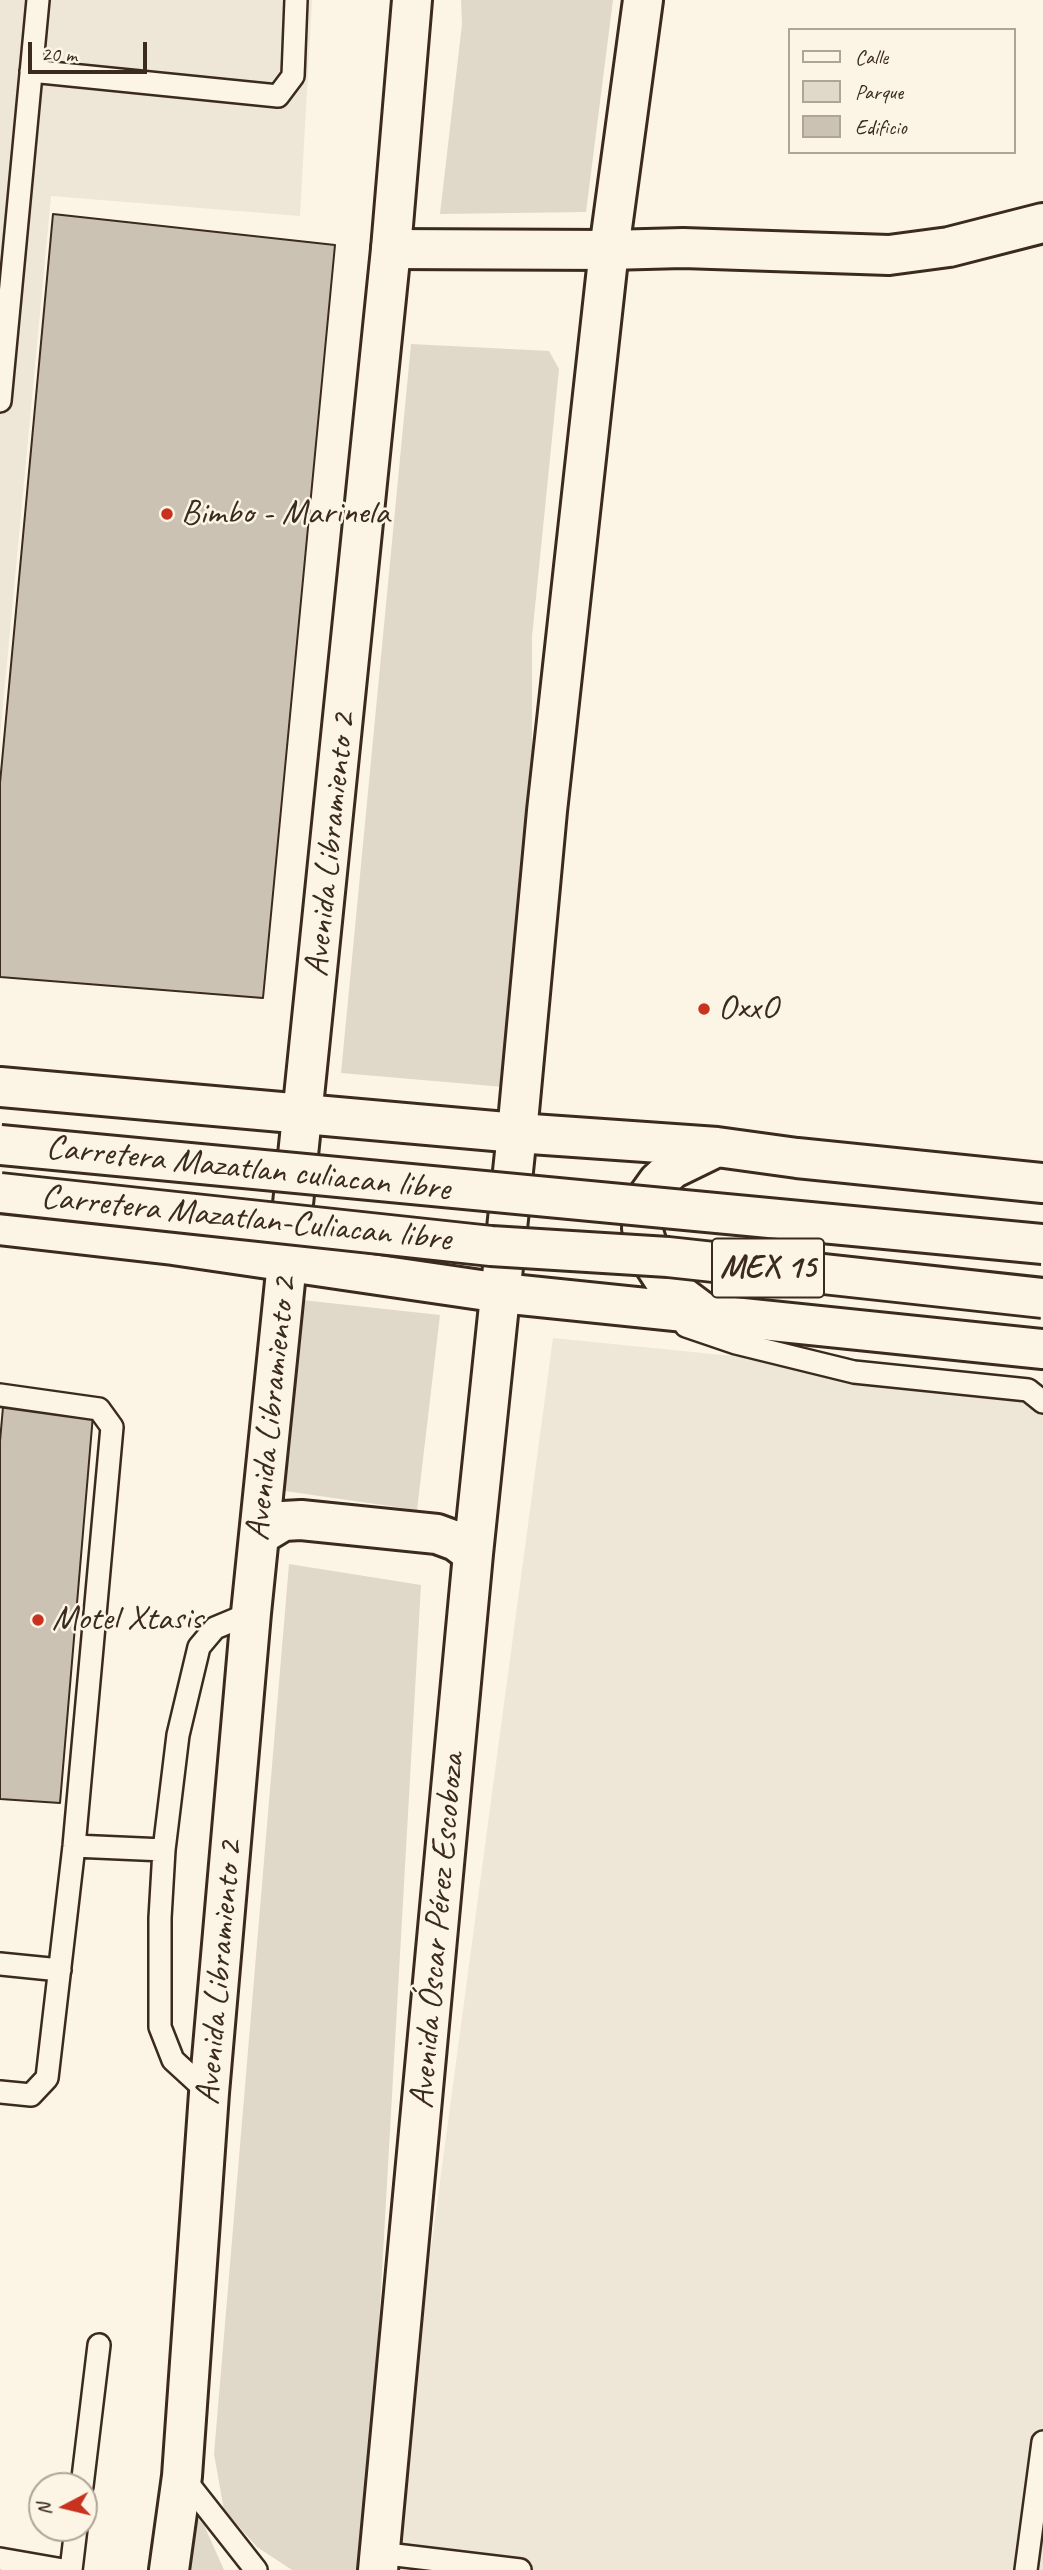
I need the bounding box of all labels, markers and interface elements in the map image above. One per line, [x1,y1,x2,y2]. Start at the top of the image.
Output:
scale bar [32,28,150,72]
legend [788,28,1015,154]
text: 20 m [41,41,77,67]
text: Calle [855,44,888,70]
text: Parque [855,79,903,105]
text: Edificio [855,114,907,140]
place label: Bimbo - Marinela [181,493,390,535]
marker: Bimbo - Marinela [159,506,175,522]
street label: Avenida Libramiento 2 [296,711,366,979]
place label: OxxO [718,988,778,1030]
marker: OxxO [696,1001,712,1017]
street label: Carretera Mazatlan culiacan libre [44,1127,452,1211]
street label: Carretera Mazatlan-Culiacan libre [39,1177,453,1261]
road number: MEX 15 [712,1238,824,1298]
street label: Avenida Libramiento 2 [237,1275,307,1543]
place label: Motel Xtasis [52,1599,203,1641]
marker: Motel Xtasis [30,1612,46,1628]
street label: Avenida Óscar Pérez Escoboza [402,1752,474,2110]
street label: Avenida Libramiento 2 [188,1840,252,2106]
north arrow [28,2472,98,2542]
text: N [32,2502,57,2517]

